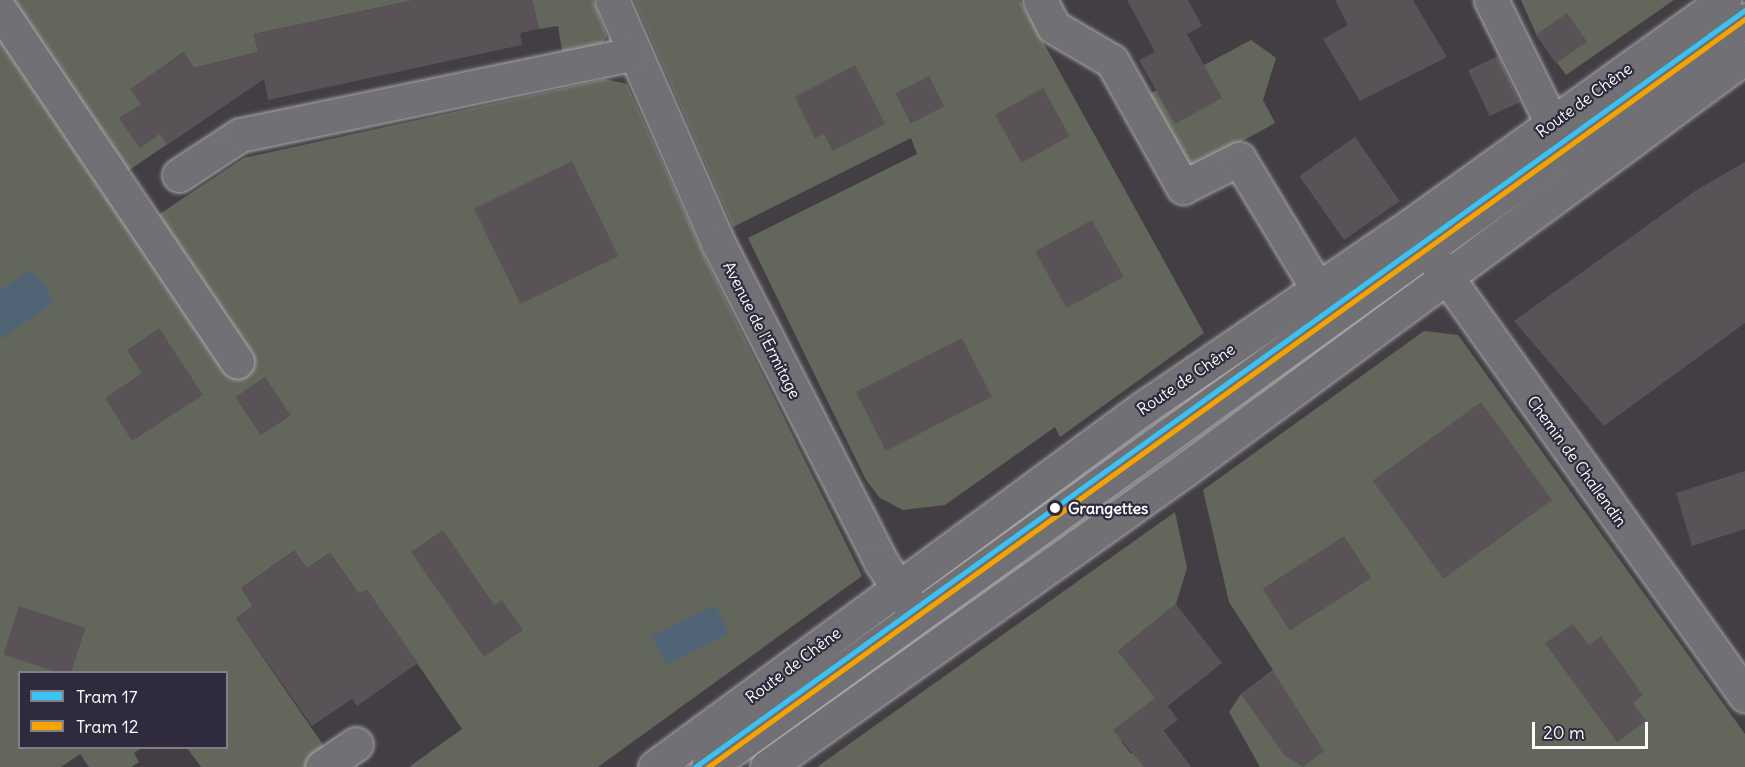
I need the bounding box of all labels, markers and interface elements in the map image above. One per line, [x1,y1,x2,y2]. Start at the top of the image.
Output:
street label: Route de Chêne [1532,59,1636,141]
street label: Avenue de l'Ermitage [719,258,805,402]
street label: Route de Chêne [1133,339,1239,419]
street label: Chemin de Challendin [1523,392,1631,530]
place label: Grangettes [1068,498,1148,518]
marker: Grangettes [1046,499,1064,517]
street label: Route de Chêne [742,623,844,707]
legend [18,671,228,749]
text: Tram 17 [76,685,138,708]
scale bar [1535,710,1650,748]
text: Tram 12 [76,715,139,738]
text: 20 m [1543,721,1585,744]

